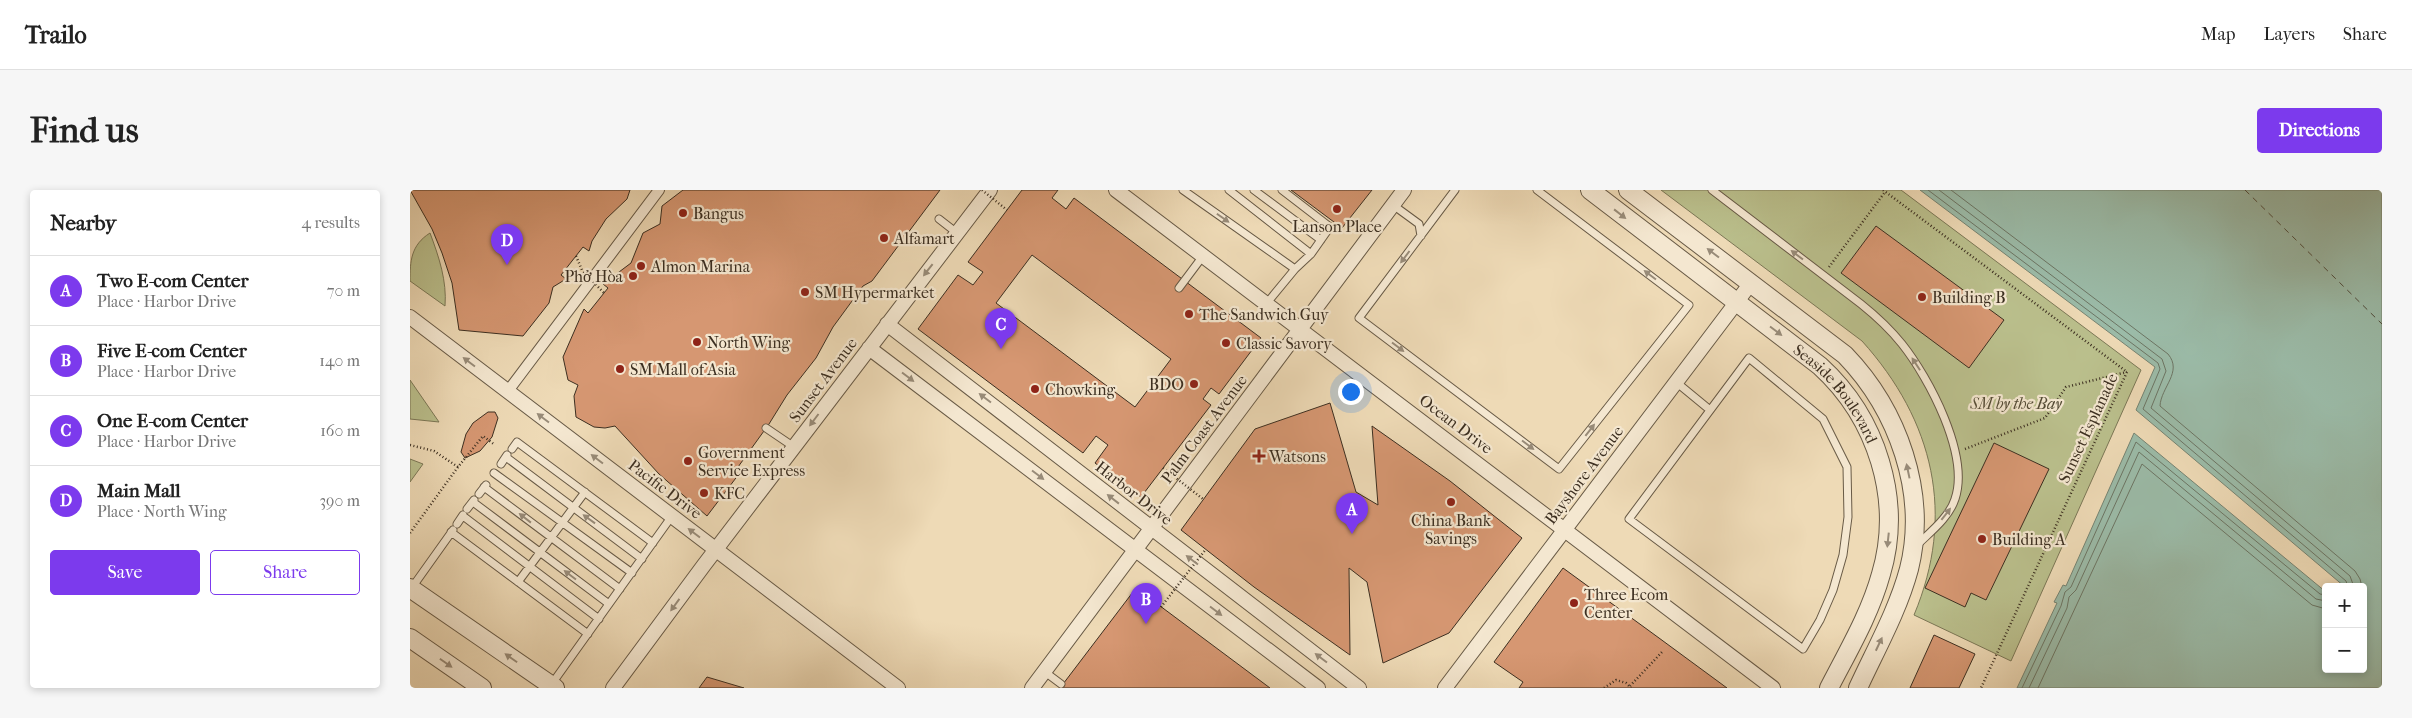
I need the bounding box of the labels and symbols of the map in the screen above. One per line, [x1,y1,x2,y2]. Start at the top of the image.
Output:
marker: Lanson Place [1331,203,1343,215]
place label: Bangus [693,204,744,223]
marker: Bangus [677,207,689,219]
one-way arrow [1613,208,1626,219]
one-way arrow [1216,213,1230,223]
place label: Lanson Place [1292,217,1382,236]
pin: D [491,224,523,265]
place label: Alfamart [893,229,955,248]
marker: Alfamart [878,232,890,244]
one-way arrow [1706,248,1720,258]
one-way arrow [1791,249,1804,260]
one-way arrow [1400,250,1410,264]
place label: Almon Marina [650,257,751,276]
marker: Almon Marina [635,260,647,272]
one-way arrow [923,263,933,277]
place label: Phở Hòa [564,267,624,286]
marker: Phở Hòa [627,270,639,282]
one-way arrow [1644,270,1657,281]
place label: SM Hypermarket [815,283,935,302]
marker: SM Hypermarket [799,286,811,298]
place label: Building B [1932,288,2006,307]
marker: Building B [1916,291,1928,303]
place label: The Sandwich Guy [1199,305,1329,324]
pin: C [985,308,1017,349]
marker: The Sandwich Guy [1183,308,1195,320]
one-way arrow [1769,326,1783,336]
place label: North Wing [707,333,790,352]
street label: Sunset Avenue [785,334,861,426]
place label: Classic Savory [1236,334,1332,353]
marker: North Wing [691,336,703,348]
marker: Classic Savory [1220,337,1232,349]
street label: Seaside Boulevard [1790,340,1882,446]
one-way arrow [1391,342,1404,353]
one-way arrow [462,357,476,367]
one-way arrow [1911,357,1921,371]
place label: SM Mall of Asia [630,360,736,379]
marker: SM Mall of Asia [614,363,626,375]
street label: Sunset Esplanade [2054,370,2122,486]
street label: Palm Coast Avenue [1157,371,1251,487]
one-way arrow [901,372,915,382]
place label: BDO [1149,375,1184,394]
marker: BDO [1188,378,1200,390]
your location [1338,379,1364,405]
place label: Chowking [1045,380,1115,399]
marker: Chowking [1029,383,1041,395]
street label: Ocean Drive [1416,390,1496,458]
one-way arrow [979,393,992,404]
park label: SM by the Bay [1969,394,2062,413]
one-way arrow [536,413,550,423]
one-way arrow [809,413,819,427]
street label: Bayshore Avenue [1541,422,1627,528]
one-way arrow [1584,424,1595,437]
one-way arrow [1521,440,1535,450]
place label: Government Service Express [698,443,805,480]
place label: Watsons [1268,447,1326,466]
marker: Watsons [1253,450,1265,462]
one-way arrow [591,454,604,465]
street label: Pacific Drive [624,455,706,523]
marker: Government Service Express [682,455,694,467]
street label: Harbor Drive [1092,457,1176,529]
one-way arrow [1904,463,1912,478]
one-way arrow [1031,470,1044,481]
place label: KFC [714,484,745,503]
marker: KFC [698,487,710,499]
one-way arrow [1107,493,1120,504]
pin: A [1336,493,1368,534]
marker: China Bank Savings [1445,496,1457,508]
one-way arrow [1940,508,1951,521]
place label: China Bank Savings [1411,511,1492,548]
one-way arrow [519,512,532,523]
one-way arrow [583,514,596,525]
one-way arrow [687,528,701,538]
place label: Building A [1992,530,2066,549]
one-way arrow [1884,532,1892,548]
marker: Building A [1976,533,1988,545]
one-way arrow [1185,554,1198,565]
one-way arrow [564,569,577,580]
pin: B [1130,583,1162,624]
place label: Three Ecom Center [1584,585,1669,622]
marker: Three Ecom Center [1568,597,1580,609]
one-way arrow [669,598,680,611]
one-way arrow [1209,606,1223,616]
one-way arrow [1875,637,1883,651]
one-way arrow [504,653,517,663]
one-way arrow [1315,653,1328,664]
one-way arrow [439,658,453,668]

